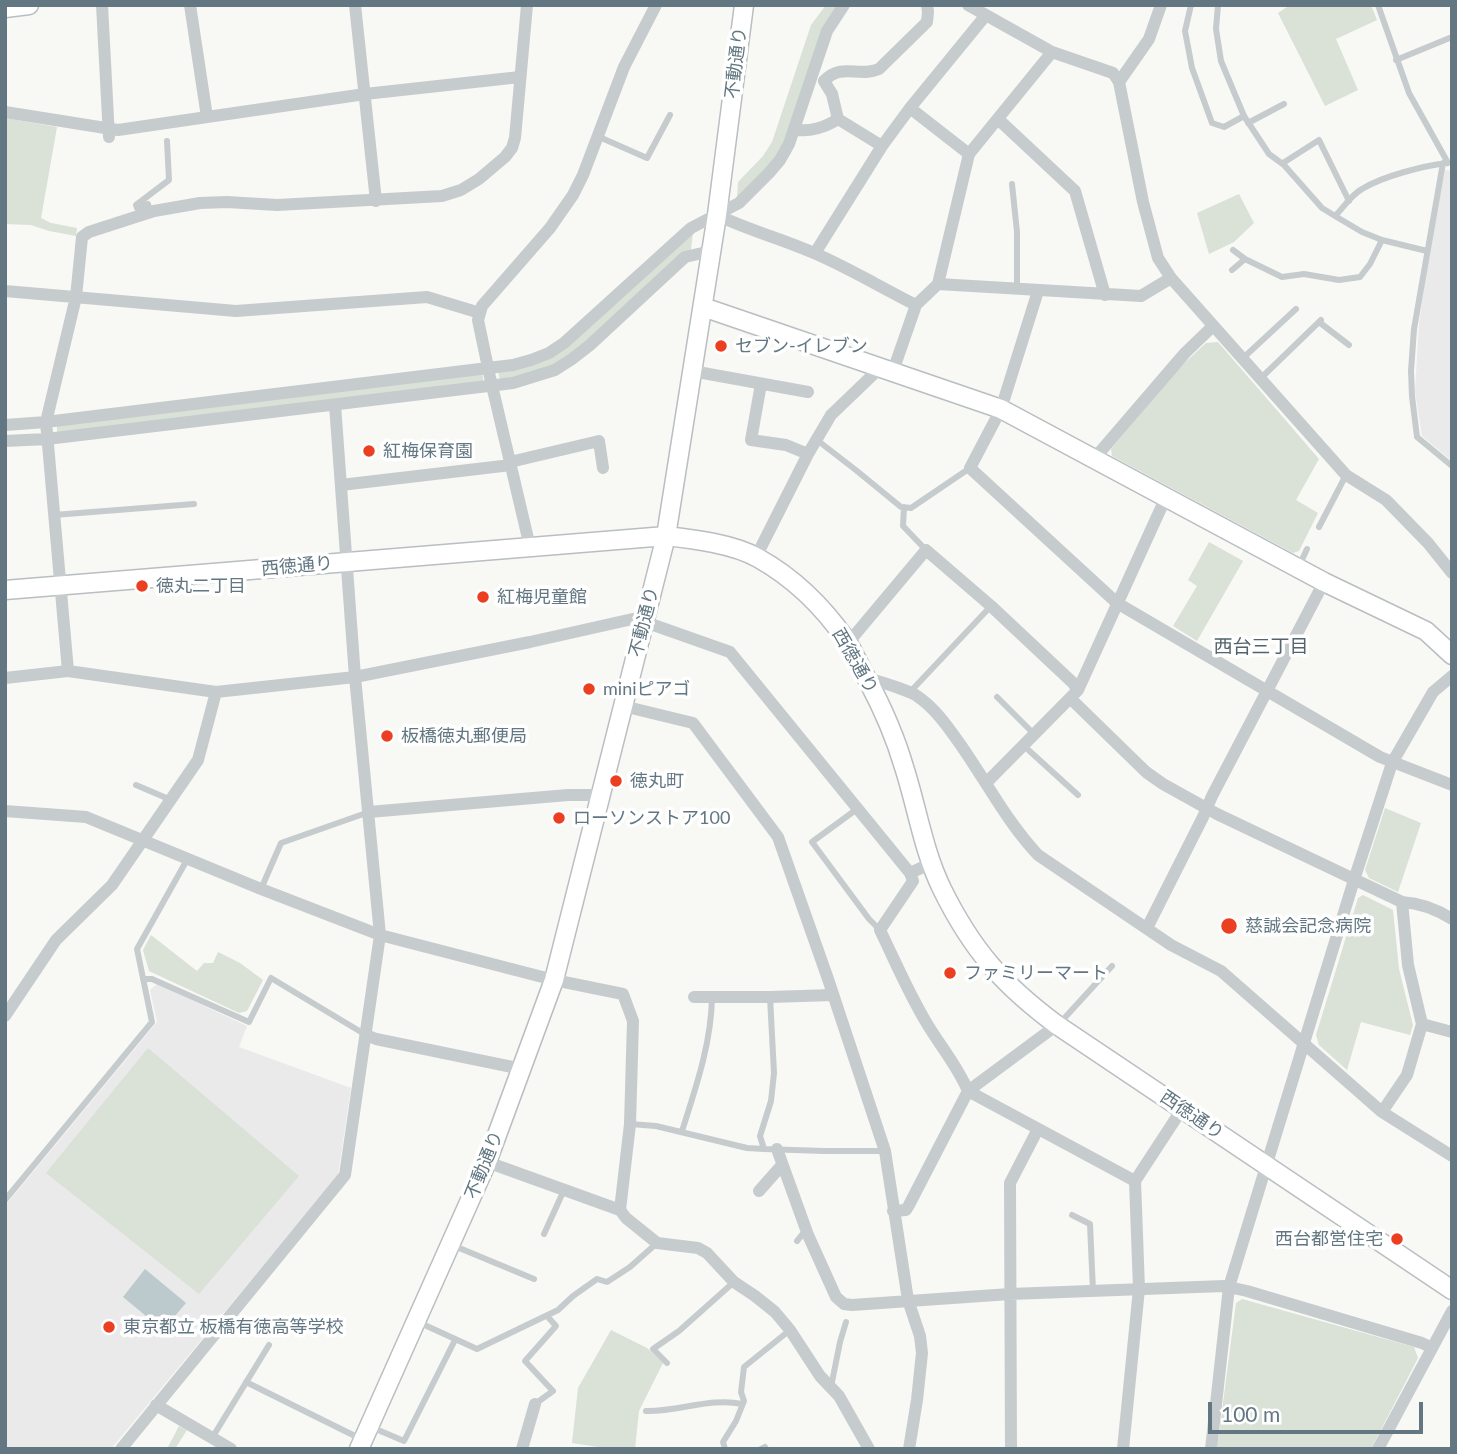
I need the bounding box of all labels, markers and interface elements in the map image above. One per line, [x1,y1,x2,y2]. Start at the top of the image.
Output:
street label: 不動通り [721,26,751,100]
place label: セブン-イレブン [735,335,868,357]
marker: セブン-イレブン [713,338,729,354]
place label: 紅梅保育園 [383,440,473,462]
marker: 紅梅保育園 [361,443,377,459]
street label: 西徳通り [260,552,334,580]
place label: 徳丸二丁目 [156,575,246,597]
marker: 徳丸二丁目 [134,578,150,594]
street label: 不動通り [625,584,663,660]
place label: 紅梅児童館 [497,586,587,608]
marker: 紅梅児童館 [475,589,491,605]
street label: 西徳通り [828,624,882,698]
district label: 西台三丁目 [1214,636,1308,658]
place label: miniピアゴ [603,678,690,700]
marker: miniピアゴ [581,681,597,697]
place label: 板橋徳丸郵便局 [401,725,527,747]
marker: 板橋徳丸郵便局 [379,728,395,744]
place label: 徳丸町 [630,770,684,792]
marker: 徳丸町 [608,773,624,789]
place label: ローソンストア100 [573,807,730,829]
marker: ローソンストア100 [551,810,567,826]
place label: 慈誠会記念病院 [1245,915,1371,937]
marker: 慈誠会記念病院 [1219,916,1239,936]
place label: ファミリーマート [964,962,1108,984]
marker: ファミリーマート [942,965,958,981]
street label: 西徳通り [1156,1086,1228,1144]
street label: 不動通り [461,1128,507,1202]
place label: 西台都営住宅 [1275,1228,1383,1250]
marker: 西台都営住宅 [1389,1231,1405,1247]
place label: 東京都立 板橋有徳高等学校 [123,1316,344,1338]
marker: 東京都立 板橋有徳高等学校 [101,1319,117,1335]
scale bar [1212,1388,1427,1432]
text: 100 m [1221,1401,1280,1426]

